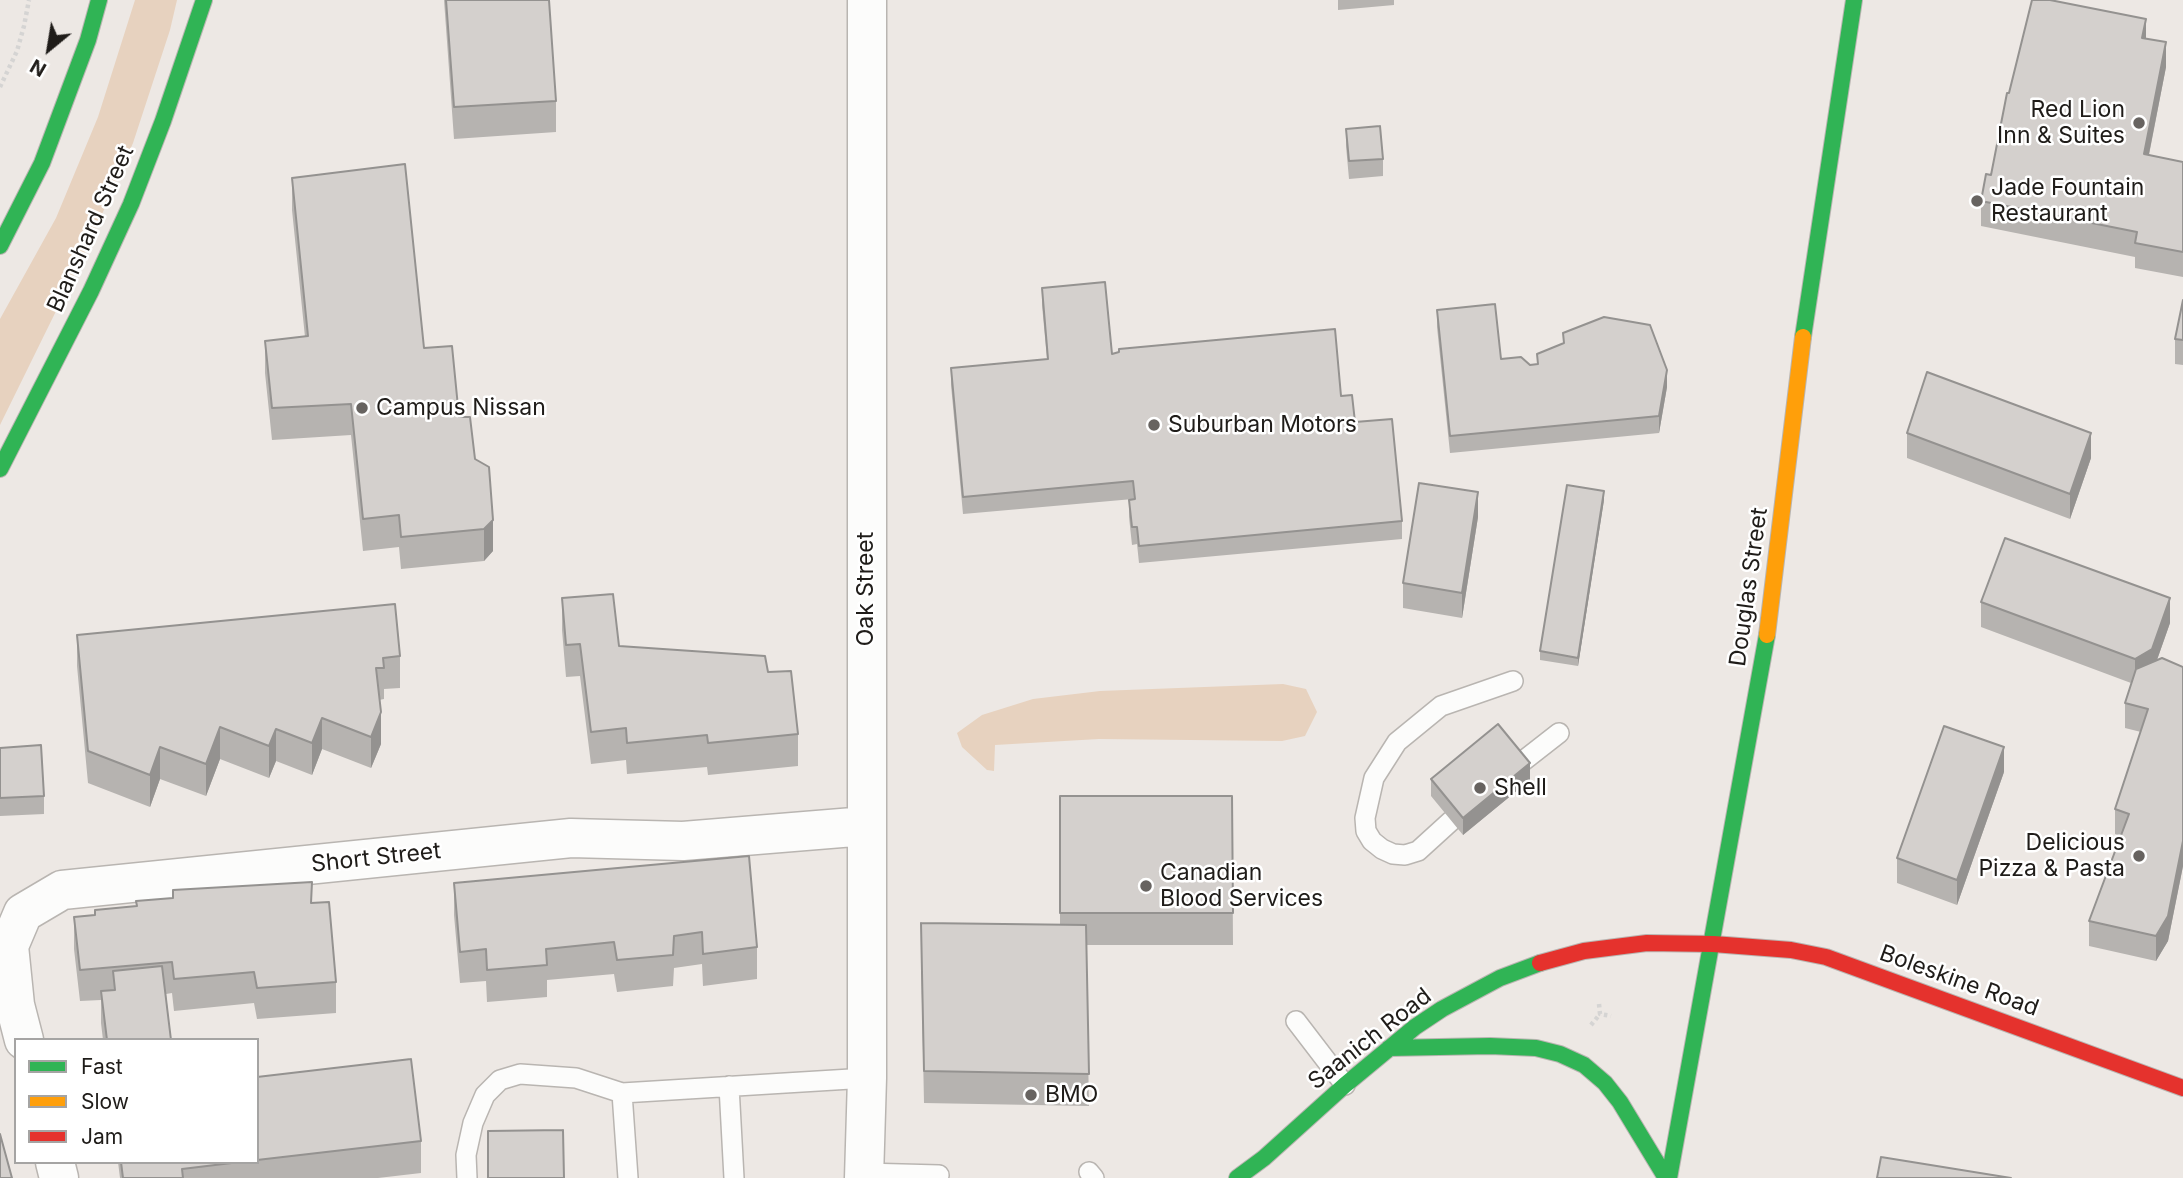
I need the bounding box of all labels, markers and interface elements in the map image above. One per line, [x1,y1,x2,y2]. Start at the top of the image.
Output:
north arrow [14,14,84,84]
text: N [26,54,50,81]
place label: Red Lion Inn & Suites [1997,96,2125,150]
marker: Red Lion Inn & Suites [2131,115,2147,131]
street label: Blanshard Street [42,141,140,317]
place label: Jade Fountain Restaurant [1991,174,2144,228]
marker: Jade Fountain Restaurant [1969,193,1985,209]
place label: Campus Nissan [376,394,546,422]
marker: Campus Nissan [354,400,370,416]
place label: Suburban Motors [1168,411,1357,439]
marker: Suburban Motors [1146,417,1162,433]
street label: Douglas Street [1724,506,1774,668]
street label: Oak Street [852,532,880,646]
place label: Shell [1494,774,1547,802]
marker: Shell [1472,780,1488,796]
place label: Delicious Pizza & Pasta [1978,829,2125,883]
street label: Short Street [310,837,442,879]
marker: Delicious Pizza & Pasta [2131,848,2147,864]
place label: Canadian Blood Services [1160,859,1323,913]
marker: Canadian Blood Services [1138,878,1154,894]
street label: Boleskine Road [1876,939,2042,1023]
street label: Saanich Road [1303,982,1437,1096]
legend [14,1038,259,1164]
text: Fast [81,1054,123,1079]
place label: BMO [1045,1081,1098,1109]
marker: BMO [1023,1087,1039,1103]
text: Slow [81,1089,129,1114]
text: Jam [81,1124,123,1149]

